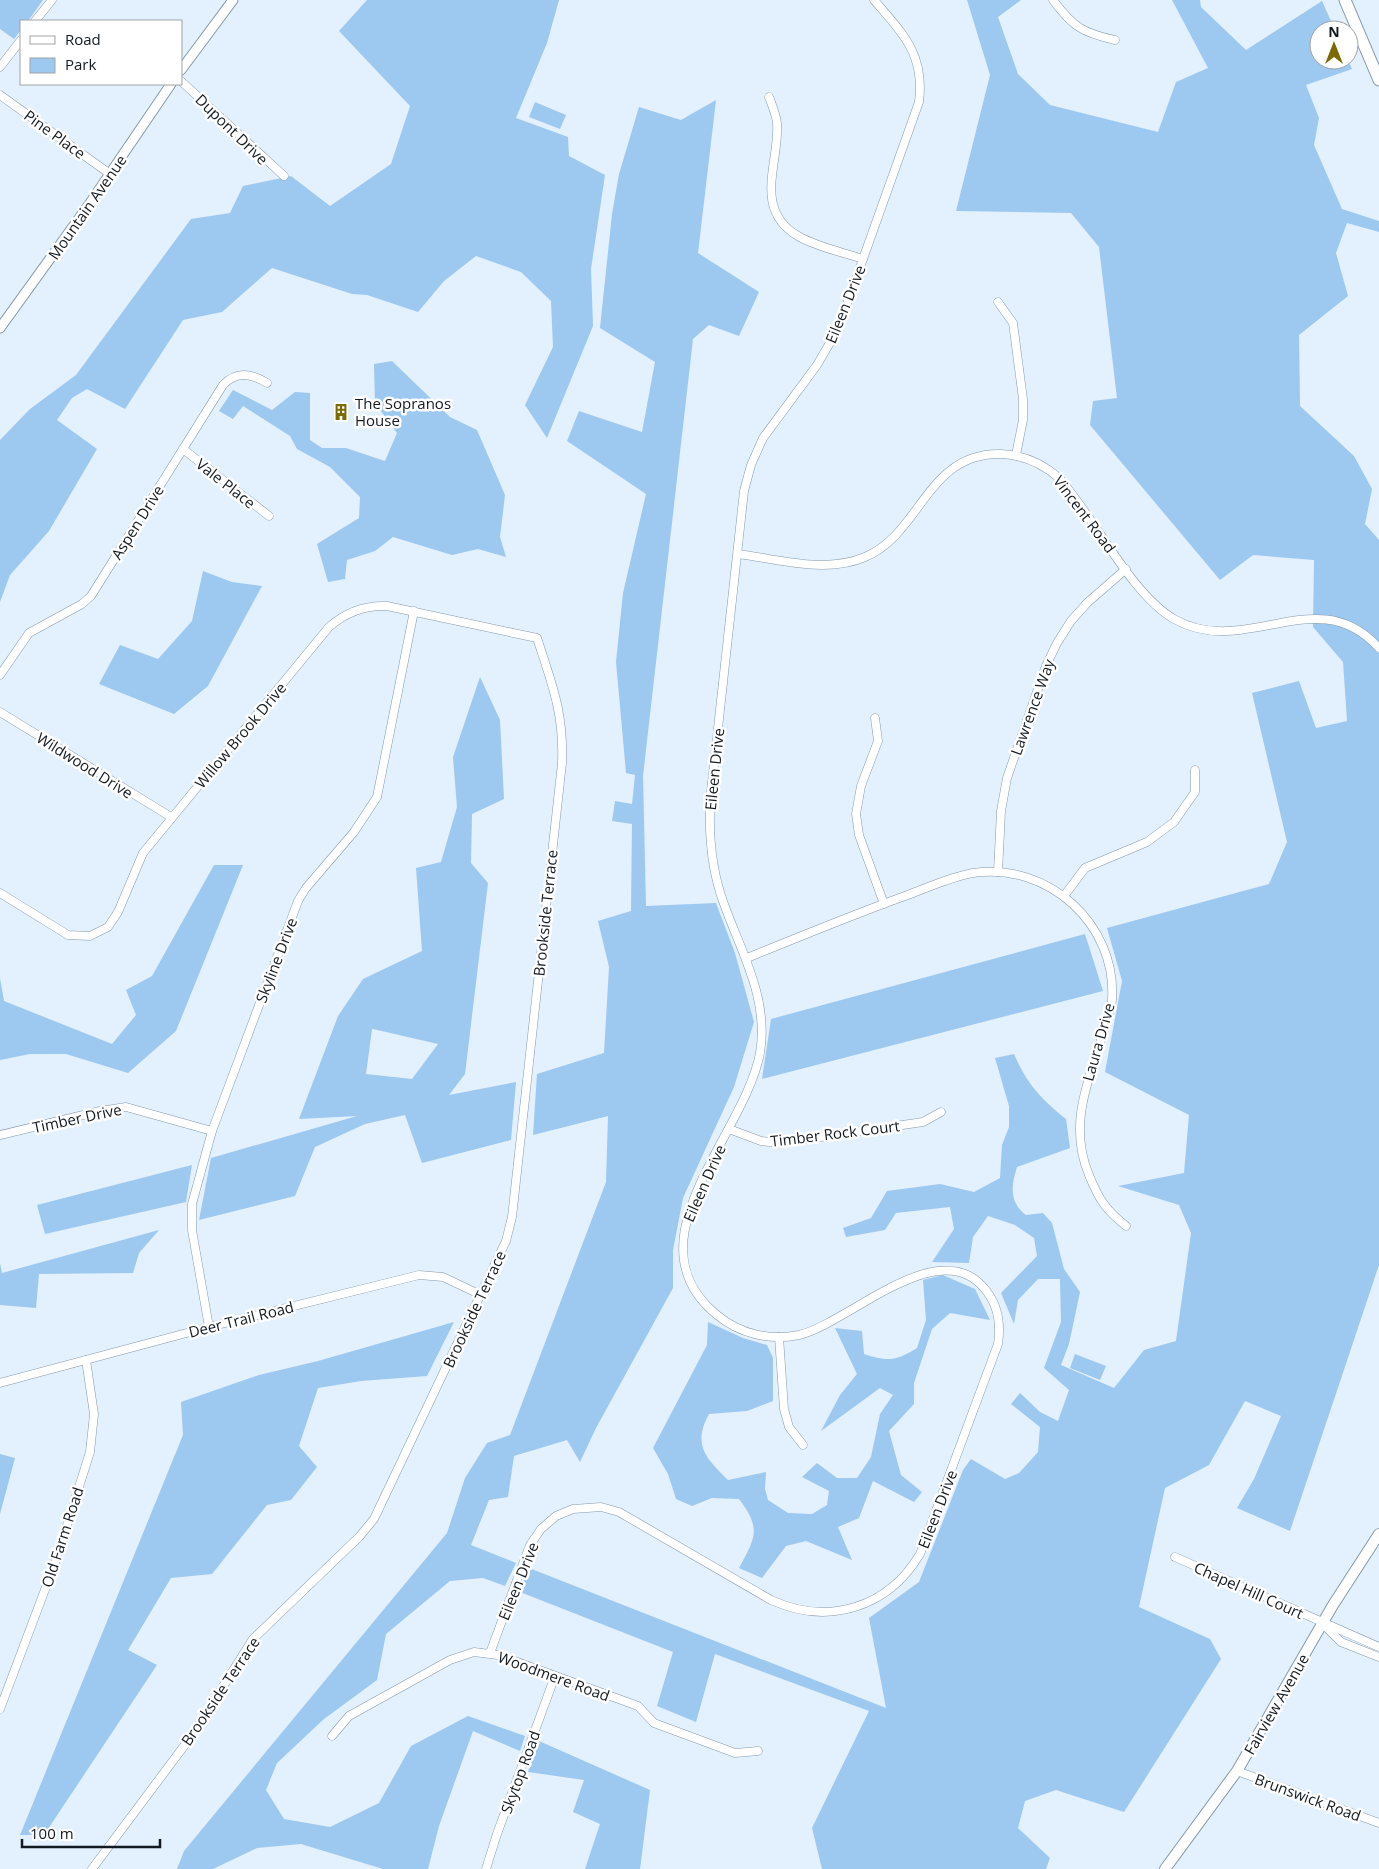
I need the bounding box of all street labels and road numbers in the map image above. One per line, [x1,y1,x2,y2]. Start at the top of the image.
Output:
street label: Dupont Drive [191,89,273,169]
street label: Pine Place [20,105,90,163]
street label: Mountain Avenue [43,151,131,263]
street label: Eileen Drive [820,262,870,346]
street label: Vale Place [192,454,260,512]
street label: Vincent Road [1049,471,1121,557]
street label: Aspen Drive [106,481,168,563]
street label: Lawrence Way [1005,656,1059,758]
street label: Willow Brook Drive [190,678,290,792]
street label: Wildwood Drive [33,727,137,803]
street label: Eileen Drive [700,727,728,811]
street label: Brookside Terrace [528,849,562,977]
street label: Skyline Drive [251,915,301,1005]
street label: Laura Drive [1077,1001,1119,1083]
street label: Timber Drive [31,1099,123,1137]
street label: Timber Rock Court [769,1115,901,1151]
street label: Eileen Drive [678,1141,730,1225]
street label: Brookside Terrace [438,1247,510,1371]
street label: Deer Trail Road [186,1296,296,1342]
street label: Eileen Drive [913,1467,961,1551]
street label: Old Farm Road [36,1484,88,1590]
street label: Eileen Drive [493,1539,543,1623]
street label: Chapel Hill Court [1191,1557,1307,1623]
street label: Brookside Terrace [176,1633,264,1749]
street label: Woodmere Road [495,1646,613,1706]
street label: Fairview Avenue [1239,1650,1313,1758]
street label: Skytop Road [496,1728,544,1816]
street label: Brunswick Road [1252,1769,1364,1825]

